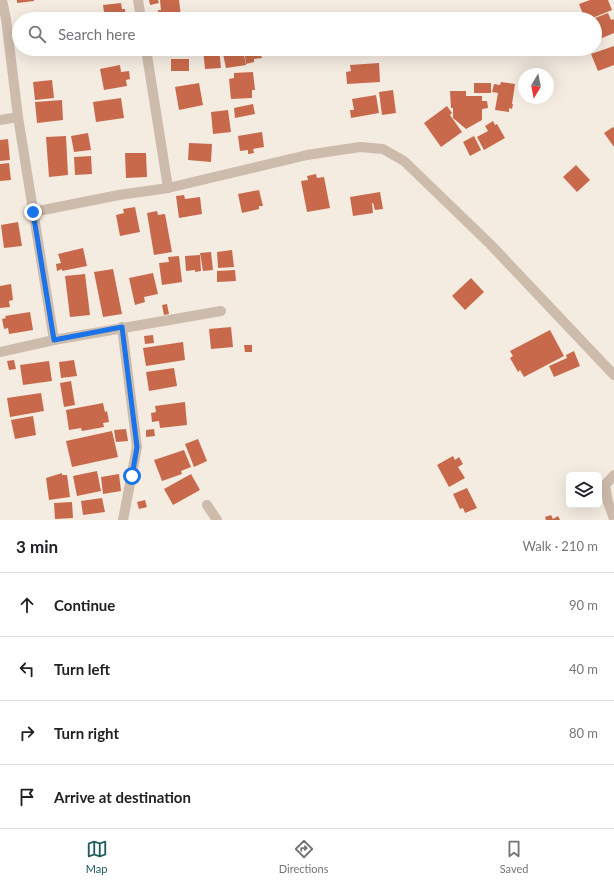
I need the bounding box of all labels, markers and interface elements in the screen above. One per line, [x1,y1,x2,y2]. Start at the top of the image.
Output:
search box [12,12,602,56]
icon: search [26,23,48,45]
text: Search here [58,25,135,43]
north arrow [518,68,554,104]
route end [24,203,42,221]
route start [123,467,141,485]
map controls [566,472,602,508]
button: layers [566,472,602,508]
text: 3 min [16,536,58,557]
text: Walk · 210 m [522,538,598,554]
icon: ahead [16,594,38,616]
text: Continue [54,596,115,614]
text: 90 m [569,597,598,613]
icon: left [16,658,38,680]
text: Turn left [54,660,110,678]
text: 40 m [569,661,598,677]
icon: right [16,722,38,744]
text: Turn right [54,724,119,742]
text: 80 m [569,725,598,741]
icon: arrive [16,786,38,808]
text: Arrive at destination [54,788,191,806]
tab: Map [86,838,108,875]
tab: Directions [279,838,328,875]
tab: Saved [500,838,528,875]

